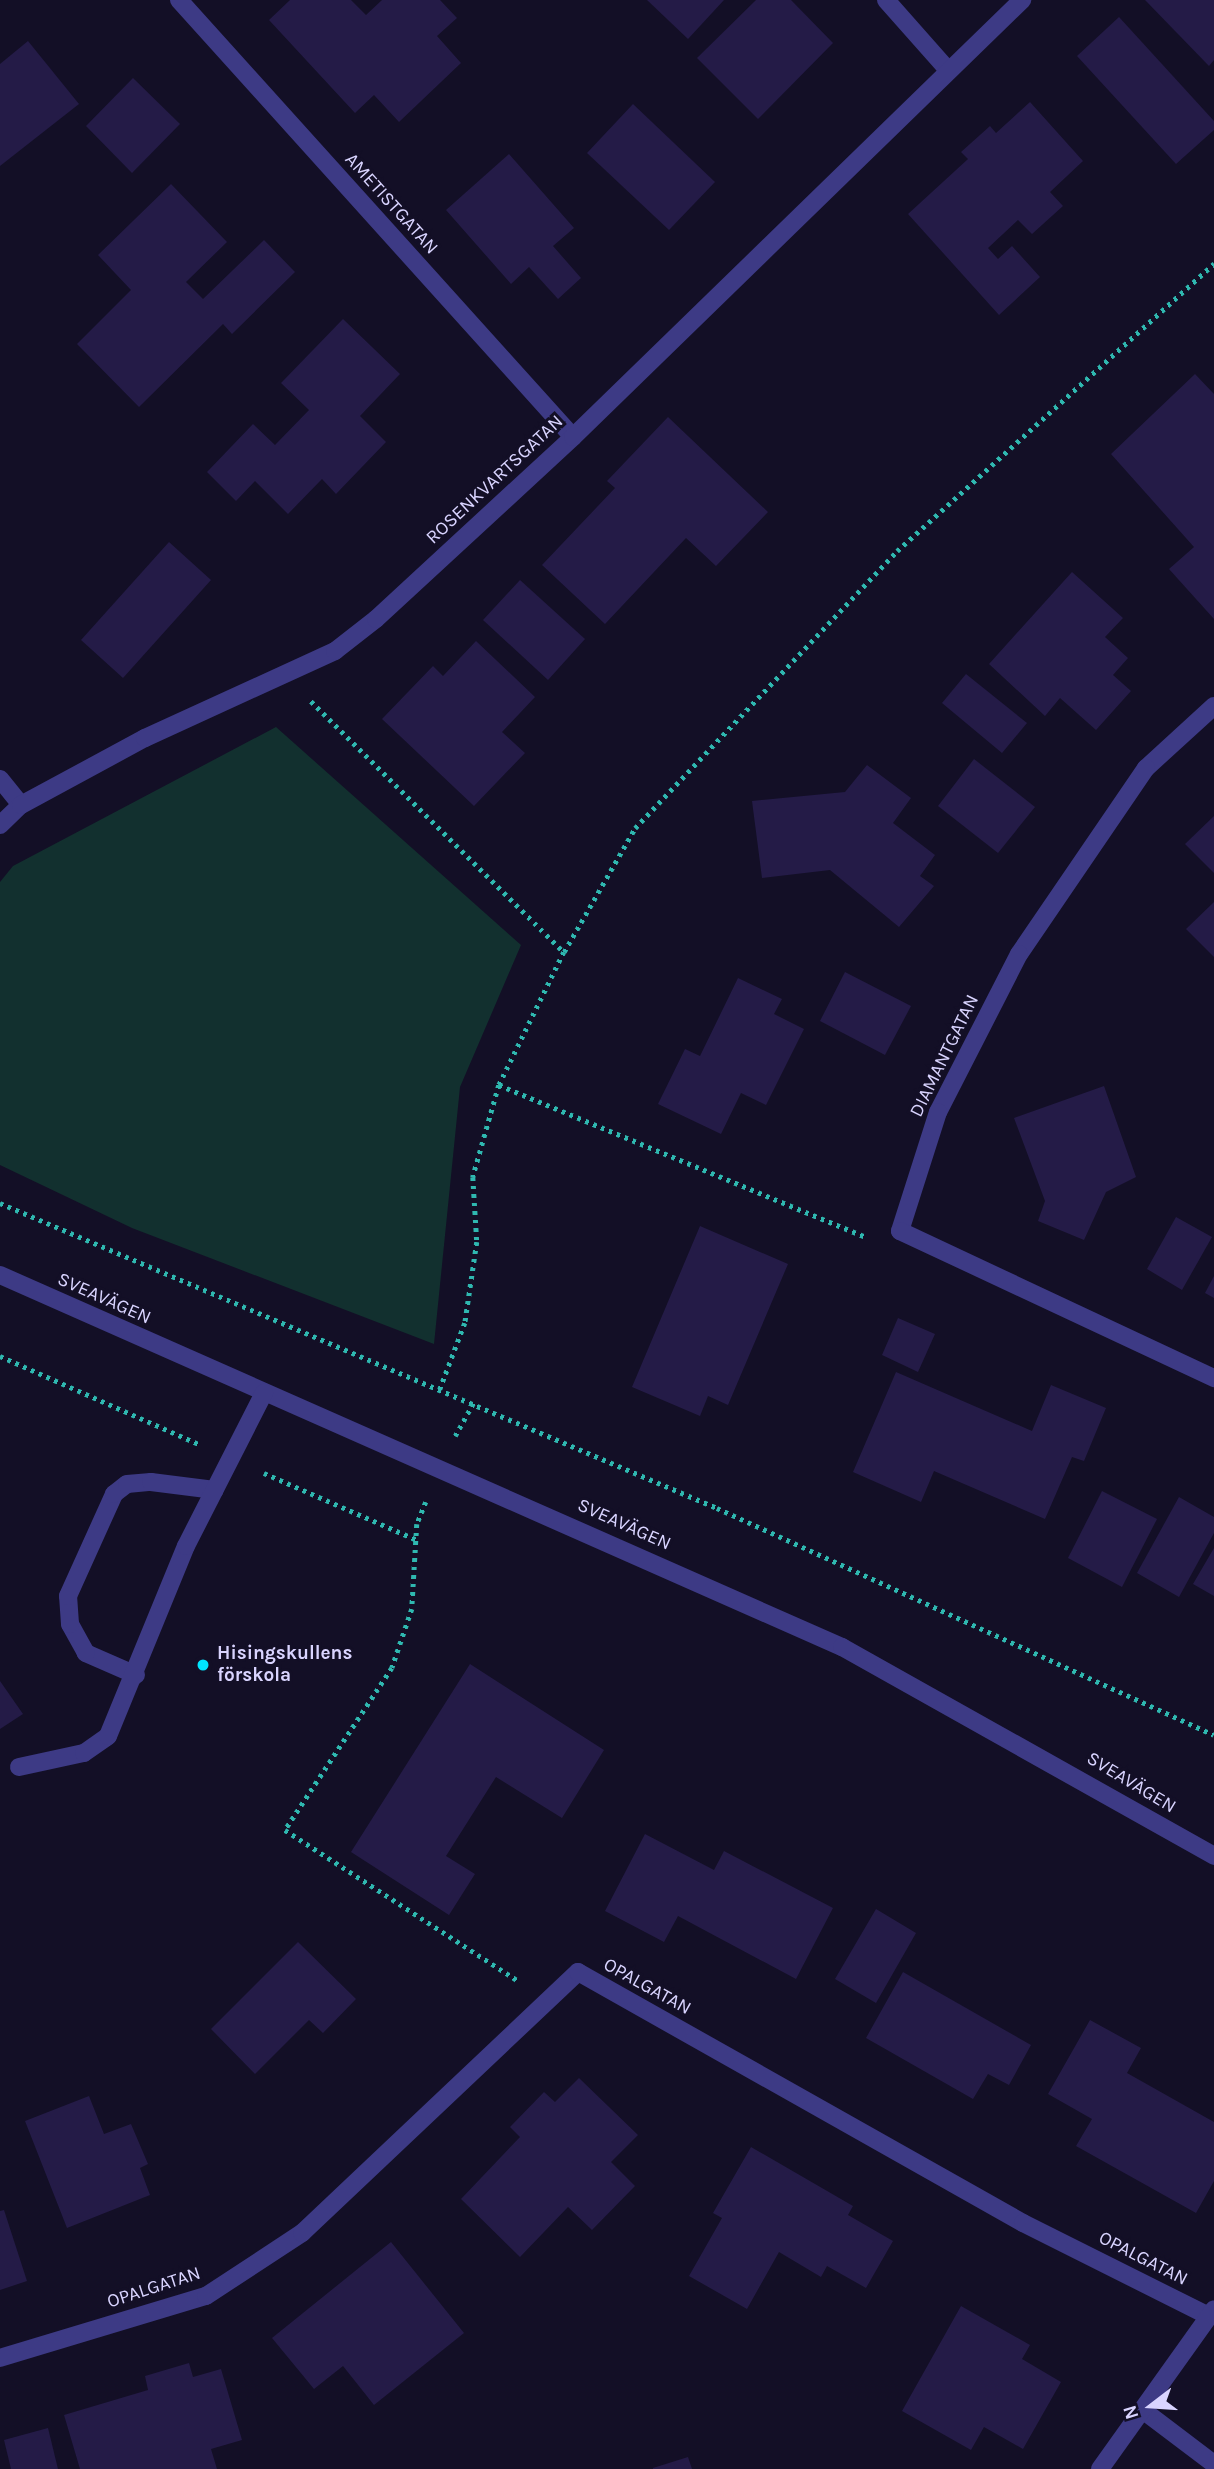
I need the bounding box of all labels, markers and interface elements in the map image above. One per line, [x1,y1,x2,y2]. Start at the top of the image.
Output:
street label: AMETISTGATAN [340,149,442,259]
street label: ROSENKVARTSGATAN [422,411,568,549]
street label: DIAMANTGATAN [906,991,984,1121]
street label: SVEAVÄGEN [54,1268,154,1330]
street label: SVEAVÄGEN [574,1494,674,1556]
place label: Hisingskullens förskola [217,1643,352,1687]
marker: Hisingskullens förskola [195,1657,211,1673]
street label: SVEAVÄGEN [1082,1747,1180,1819]
street label: OPALGATAN [599,1954,695,2020]
street label: OPALGATAN [1095,2227,1191,2291]
street label: OPALGATAN [104,2262,204,2314]
north arrow [1116,2371,1186,2441]
text: N [1118,2402,1143,2422]

